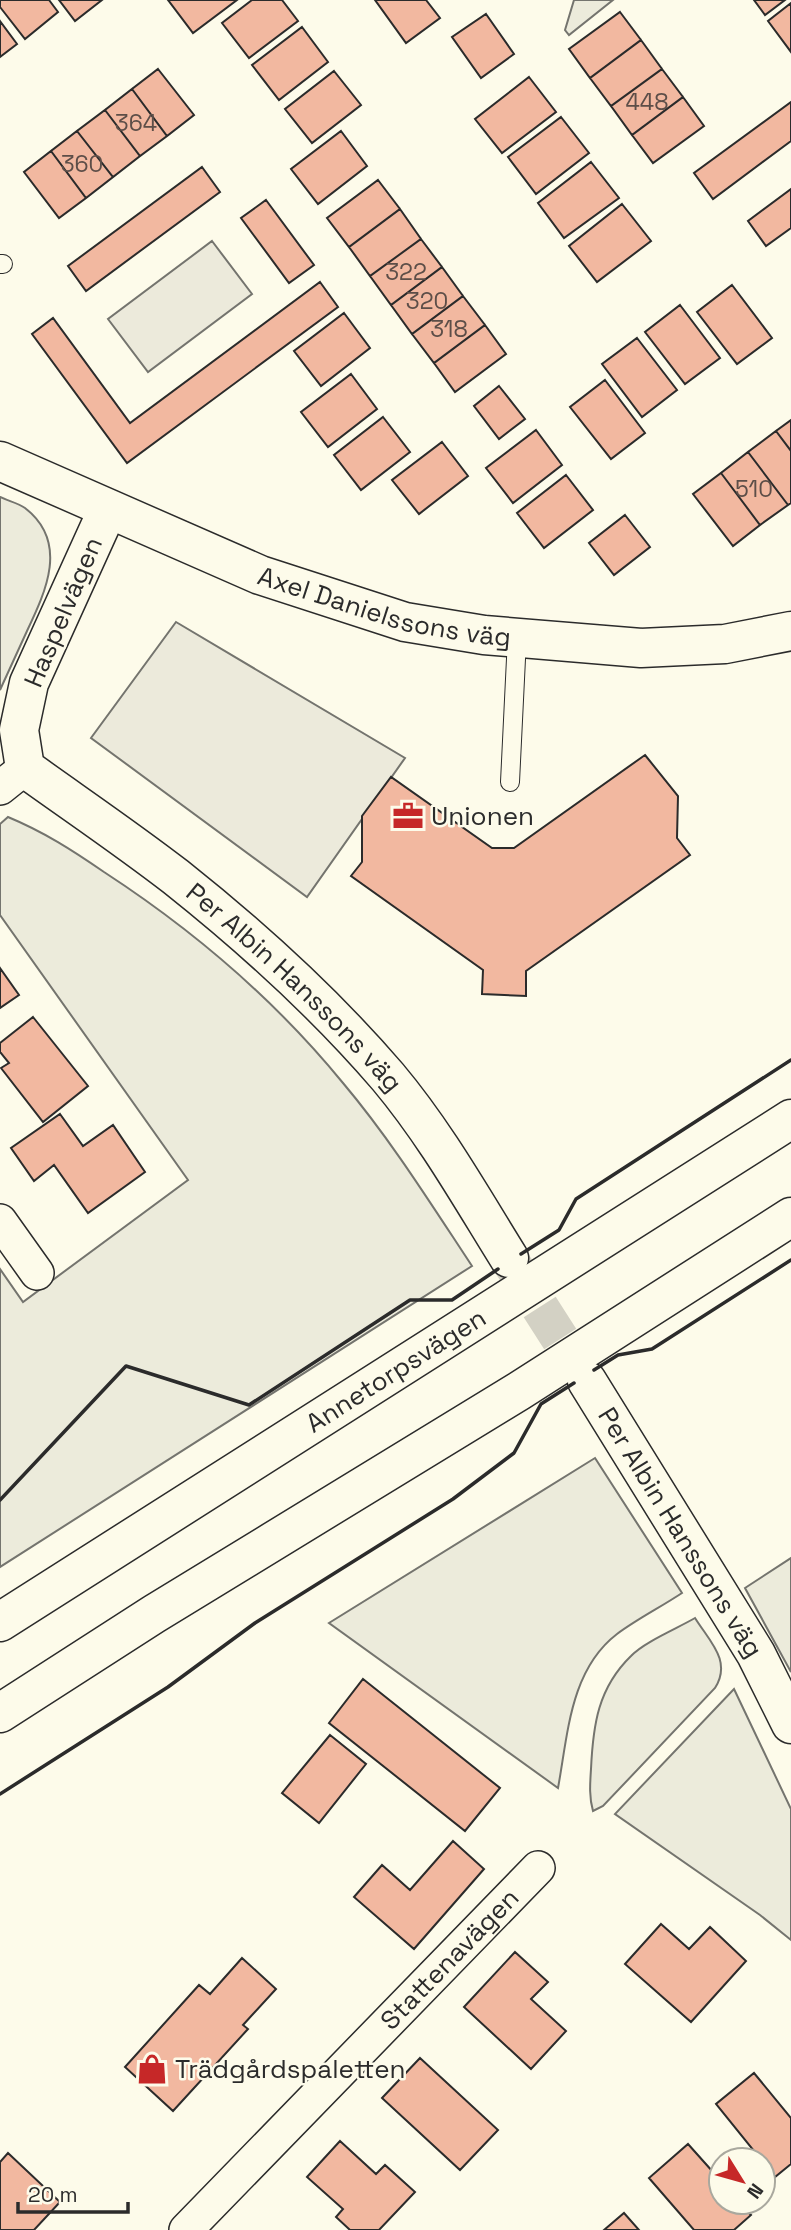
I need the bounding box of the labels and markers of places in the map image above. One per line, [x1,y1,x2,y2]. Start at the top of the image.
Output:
office icon: Unionen [391,799,425,833]
place label: Unionen [431,799,534,833]
shop icon: Trädgårdspaletten [135,2052,169,2086]
place label: Trädgårdspaletten [175,2052,406,2086]

